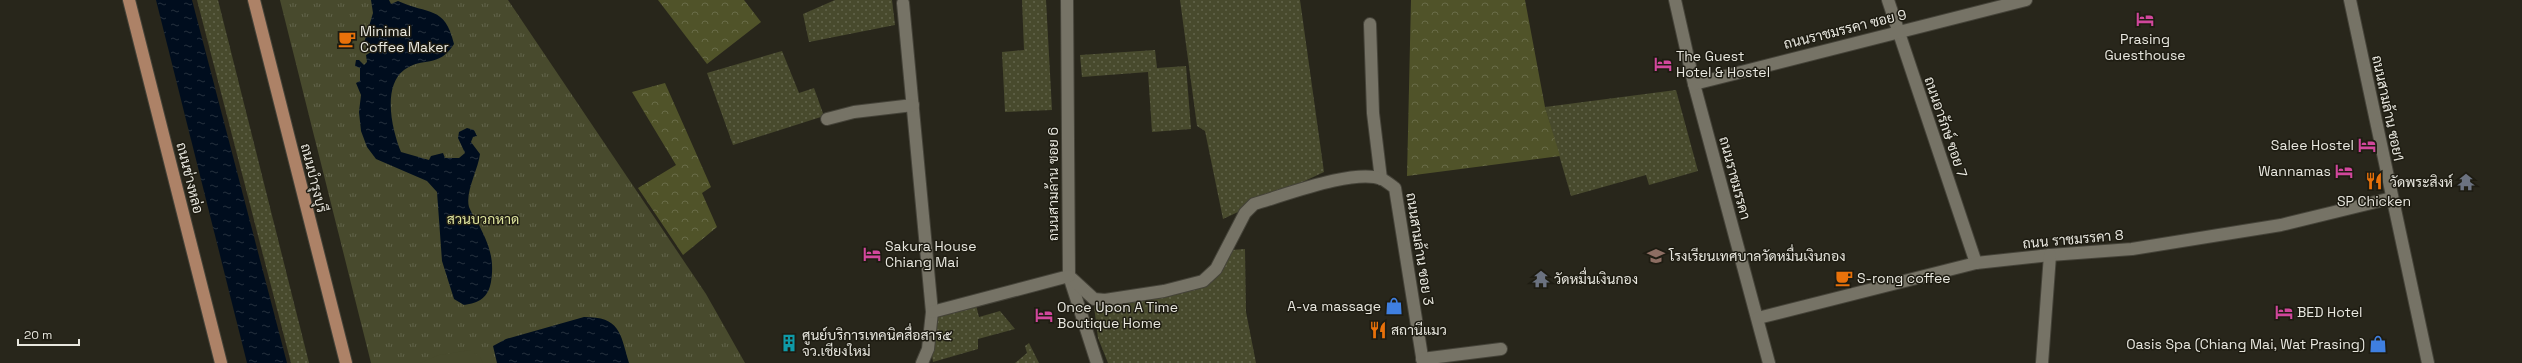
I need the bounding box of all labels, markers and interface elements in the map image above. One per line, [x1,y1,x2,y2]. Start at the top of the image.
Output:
street label: ถนนราชมรรคา ซอย 9 [1782,5,1908,53]
hotel icon: Prasing Guesthouse [2135,9,2155,29]
place label: Minimal Coffee Maker [360,22,449,56]
cafe icon: Minimal Coffee Maker [337,29,357,49]
place label: Prasing Guesthouse [2104,30,2186,64]
place label: The Guest Hotel & Hostel [1676,47,1770,81]
street label: ถนนสามล้าน ซอย1 [2368,53,2408,163]
hotel icon: The Guest Hotel & Hostel [1653,54,1673,74]
street label: ถนนอารักษ์ ซอย 7 [1920,74,1972,180]
street label: ถนนสามล้าน ซอย 6 [1044,127,1062,241]
street label: ถนนราชมรรคา [1715,134,1755,222]
hotel icon: Salee Hostel [2357,135,2377,155]
place label: Salee Hostel [2271,136,2354,154]
street label: ถนนช่างหล่อ [172,140,208,216]
street label: ถนนบำรุงบุรี [296,142,331,215]
hotel icon: Wannamas [2334,161,2354,181]
place label: Wannamas [2258,162,2331,180]
restaurant icon: SP Chicken [2364,171,2384,191]
temple icon: วัดพระสิงห์ [2456,172,2476,192]
place label: วัดพระสิงห์ [2390,173,2453,191]
street label: ถนนสามล้าน ซอย 3 [1402,191,1438,307]
place label: SP Chicken [2337,192,2411,210]
park label: สวนบวกหาด [447,210,519,228]
street label: ถนน ราชมรรคา 8 [2022,226,2125,252]
place label: Sakura House Chiang Mai [885,237,977,271]
hotel icon: Sakura House Chiang Mai [862,244,882,264]
place label: โรงเรียนเทศบาลวัดหมื่นเงินกอง [1668,244,1846,265]
school or university icon: โรงเรียนเทศบาลวัดหมื่นเงินกอง [1646,246,1666,266]
place label: วัดหมื่นเงินกอง [1554,267,1638,288]
cafe icon: S-rong coffee [1834,268,1854,288]
temple icon: วัดหมื่นเงินกอง [1531,269,1551,289]
place label: S-rong coffee [1857,269,1950,287]
shop icon: A-va massage [1384,296,1404,316]
place label: A-va massage [1287,297,1381,315]
place label: Once Upon A Time Boutique Home [1057,298,1178,332]
hotel icon: BED Hotel [2274,302,2294,322]
place label: BED Hotel [2297,303,2362,321]
hotel icon: Once Upon A Time Boutique Home [1034,305,1054,325]
restaurant icon: สถานีแมว [1368,320,1388,340]
scale bar [18,321,79,347]
place label: สถานีแมว [1391,321,1447,339]
place label: ศูนย์บริการเทคนิคสื่อสาร๕ จว.เชียงใหม่ [802,323,952,360]
text: 20 m [24,327,52,343]
building icon: ศูนย์บริการเทคนิคสื่อสาร๕ จว.เชียงใหม่ [779,333,799,353]
shop icon: Oasis Spa (Chiang Mai, Wat Prasing) [2368,334,2388,354]
place label: Oasis Spa (Chiang Mai, Wat Prasing) [2126,335,2365,353]

